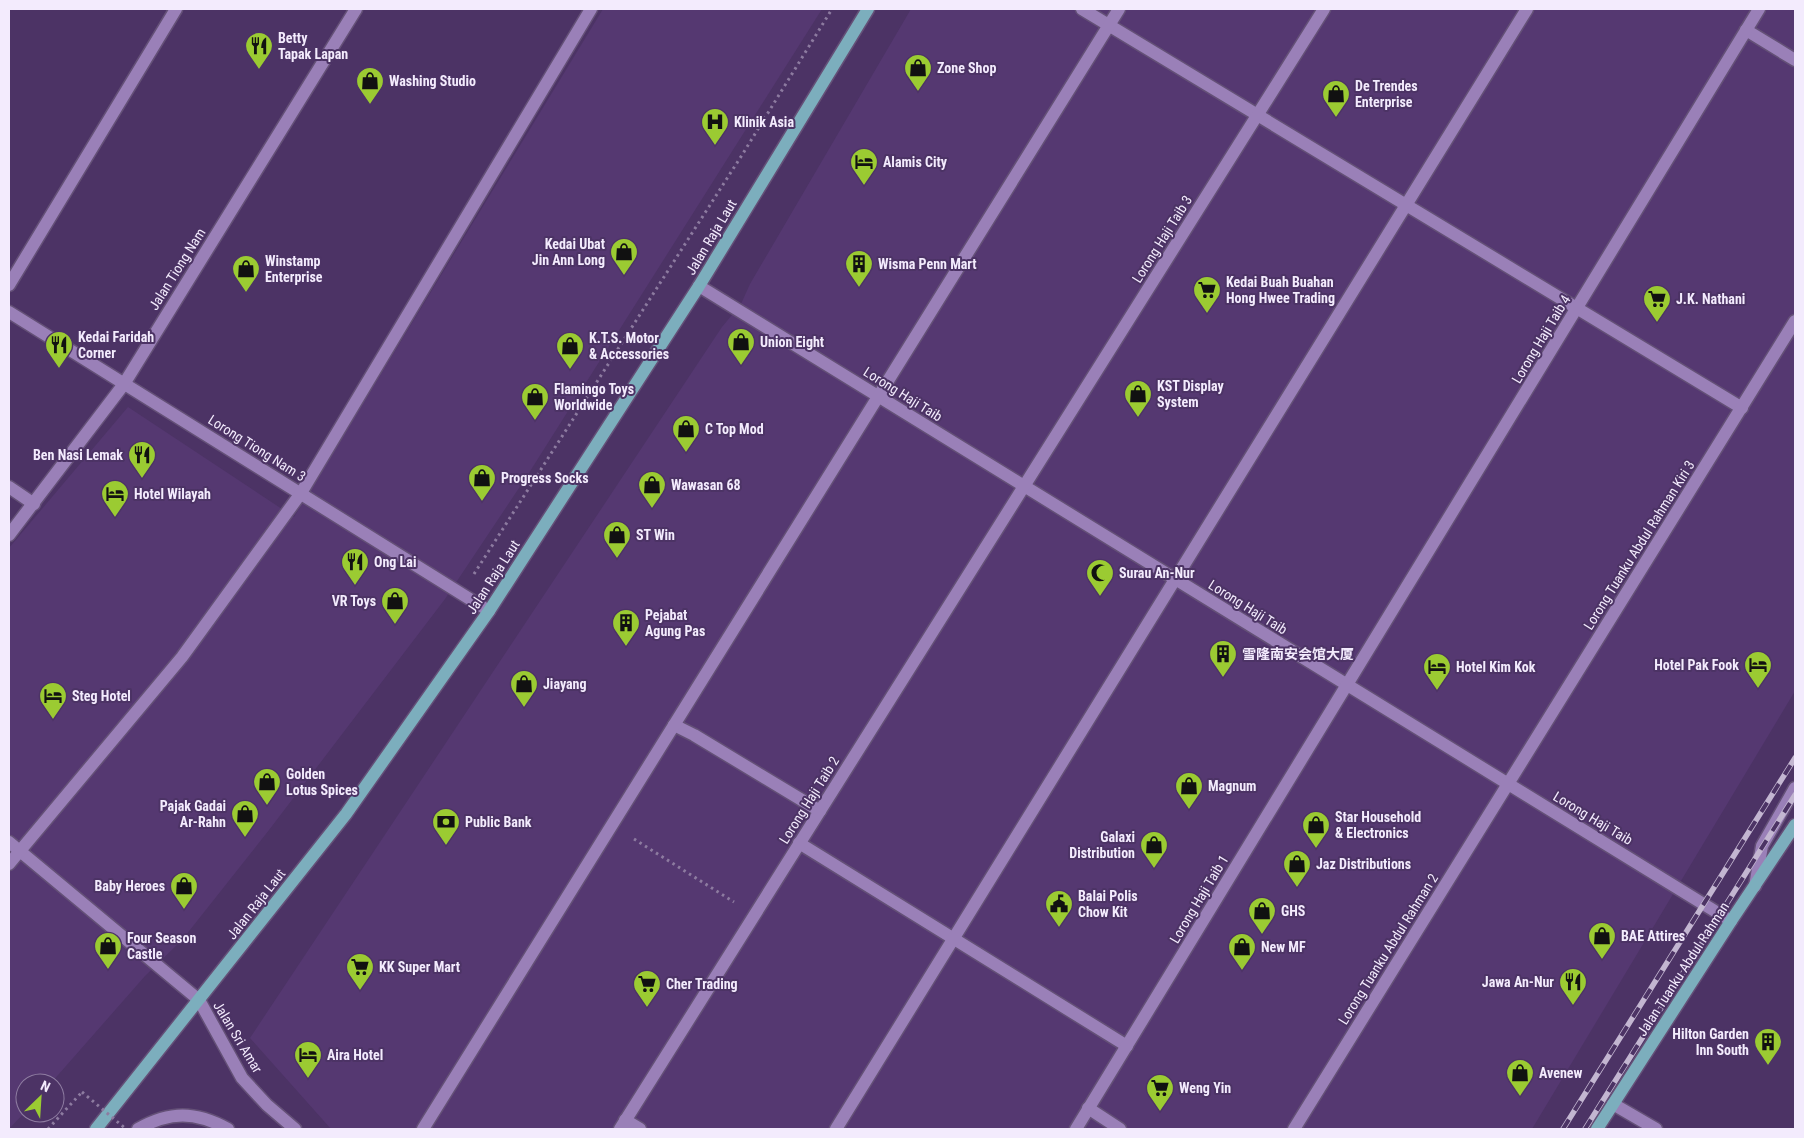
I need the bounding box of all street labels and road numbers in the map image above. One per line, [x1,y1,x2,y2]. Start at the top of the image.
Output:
street label: Lorong Haji Taib 3 [1129,192,1195,286]
street label: Jalan Raja Laut [682,197,740,277]
street label: Jalan Tiong Nam [145,225,209,313]
street label: Lorong Haji Taib 4 [1508,292,1574,386]
street label: Lorong Haji Taib [861,363,945,425]
street label: Lorong Tiong Nam 3 [205,412,309,484]
street label: Lorong Tuanku Abdul Rahman Kiri 3 [1580,457,1698,633]
street label: Jalan Raja Laut [463,537,523,617]
street label: Lorong Haji Taib [1206,576,1290,638]
street label: Lorong Haji Taib 2 [776,753,842,847]
street label: Lorong Haji Taib [1550,788,1636,848]
street label: Lorong Haji Taib 1 [1166,852,1232,946]
street label: Jalan Raja Laut [224,866,288,942]
street label: Lorong Tuanku Abdul Rahman 2 [1335,871,1441,1027]
street label: Jalan Tuanku Abdul Rahman [1634,899,1732,1039]
street label: Jalan Sri Amar [210,998,266,1076]

